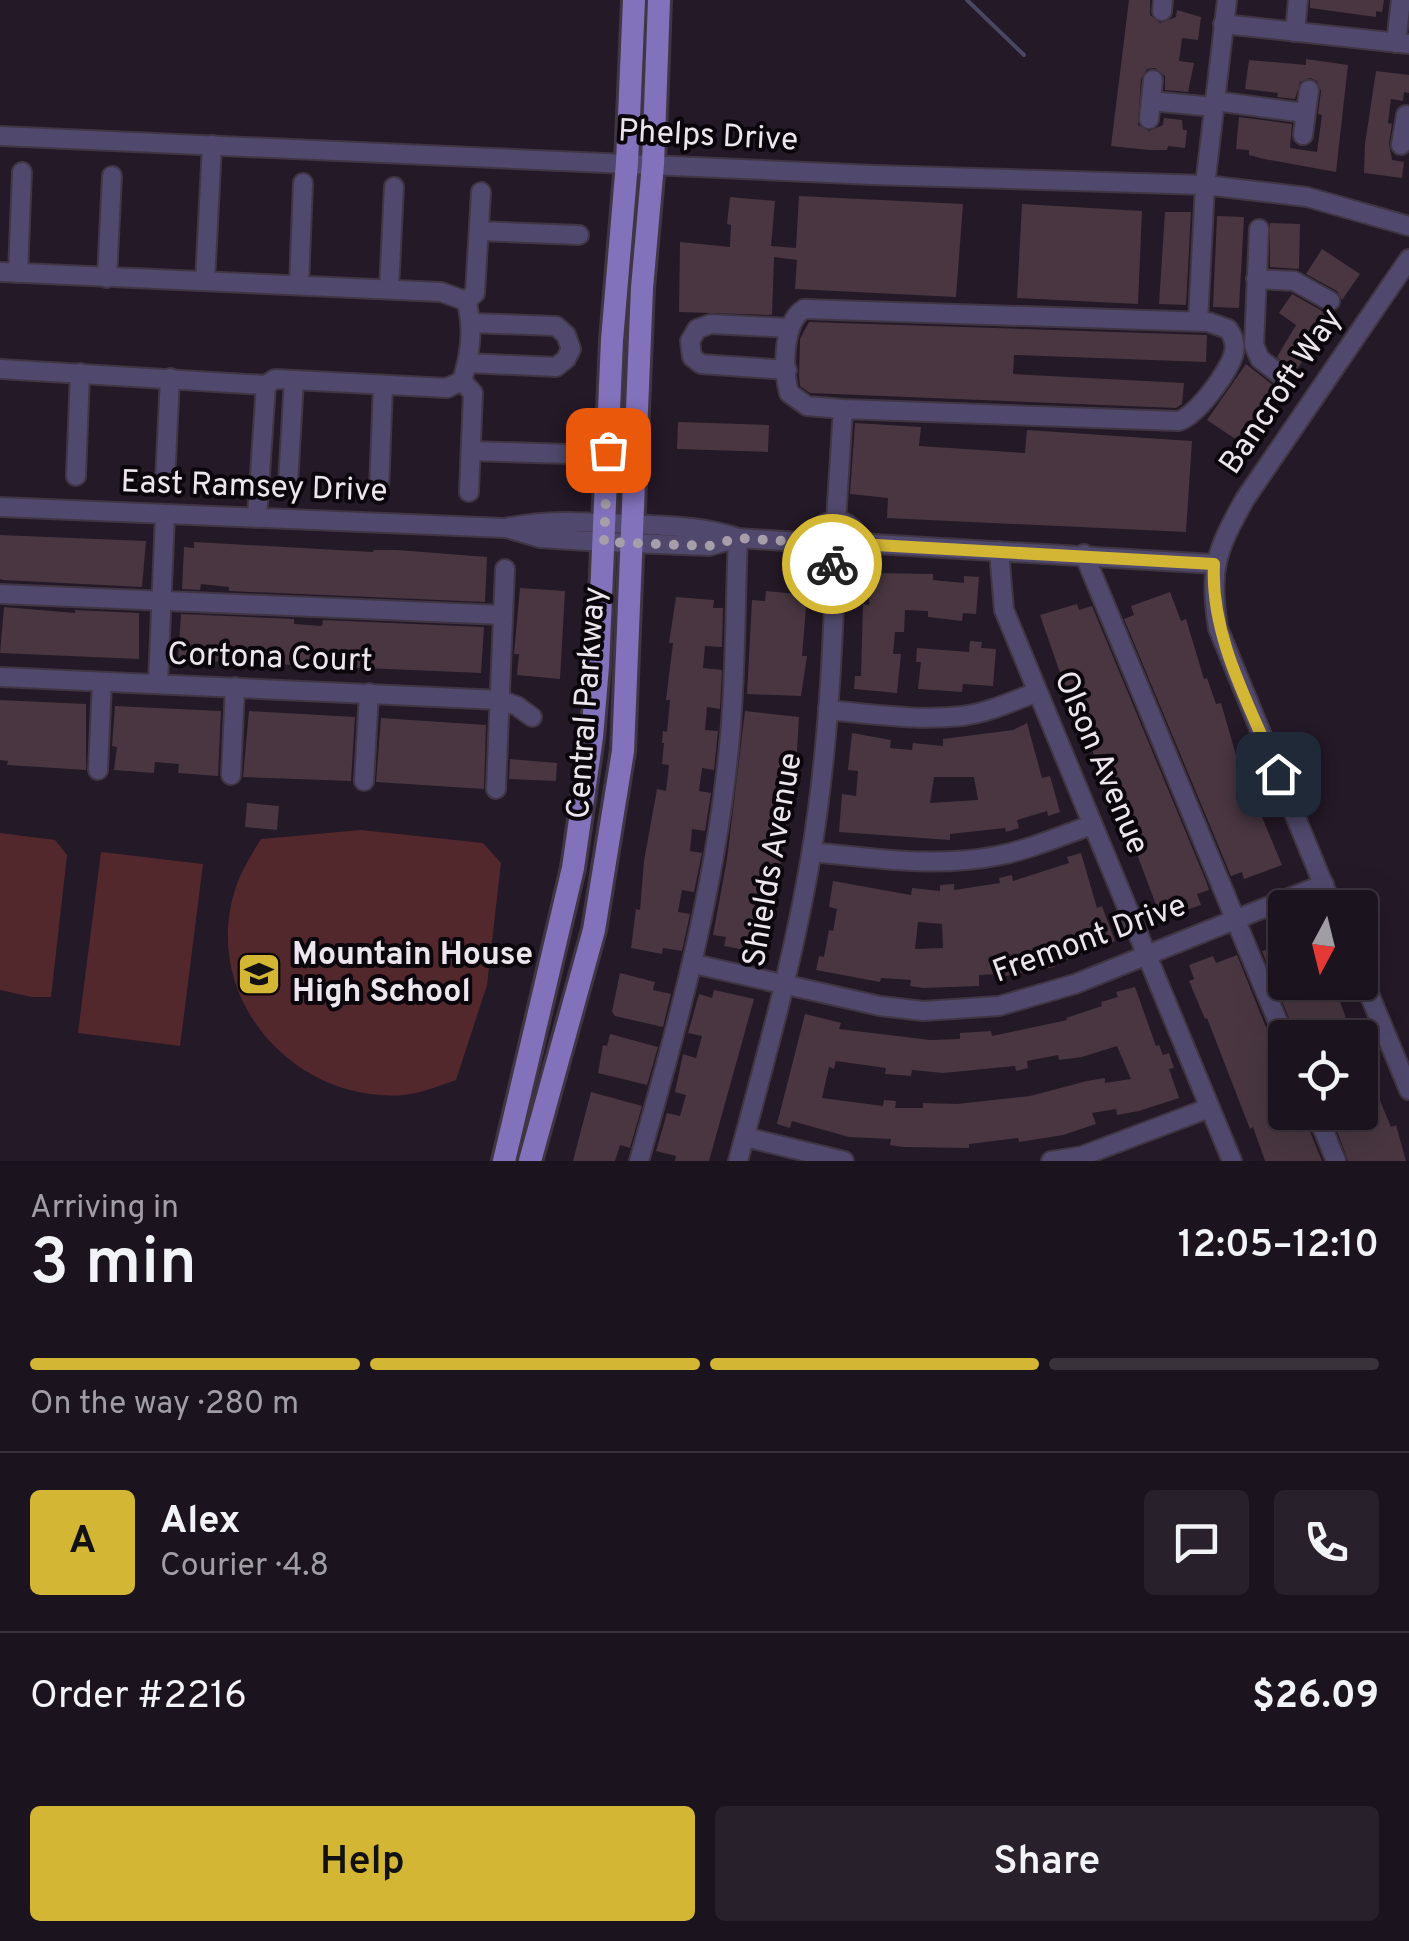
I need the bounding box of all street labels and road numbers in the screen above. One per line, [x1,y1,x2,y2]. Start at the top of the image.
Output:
street label: Phelps Drive [617,112,799,162]
street label: Bancroft Way [1212,301,1352,483]
street label: East Ramsey Drive [120,463,388,513]
street label: Central Parkway [560,585,616,821]
street label: Cortona Court [167,635,373,683]
street label: Olson Avenue [1043,665,1157,861]
street label: Shields Avenue [735,750,813,970]
street label: Fremont Drive [988,886,1192,994]

